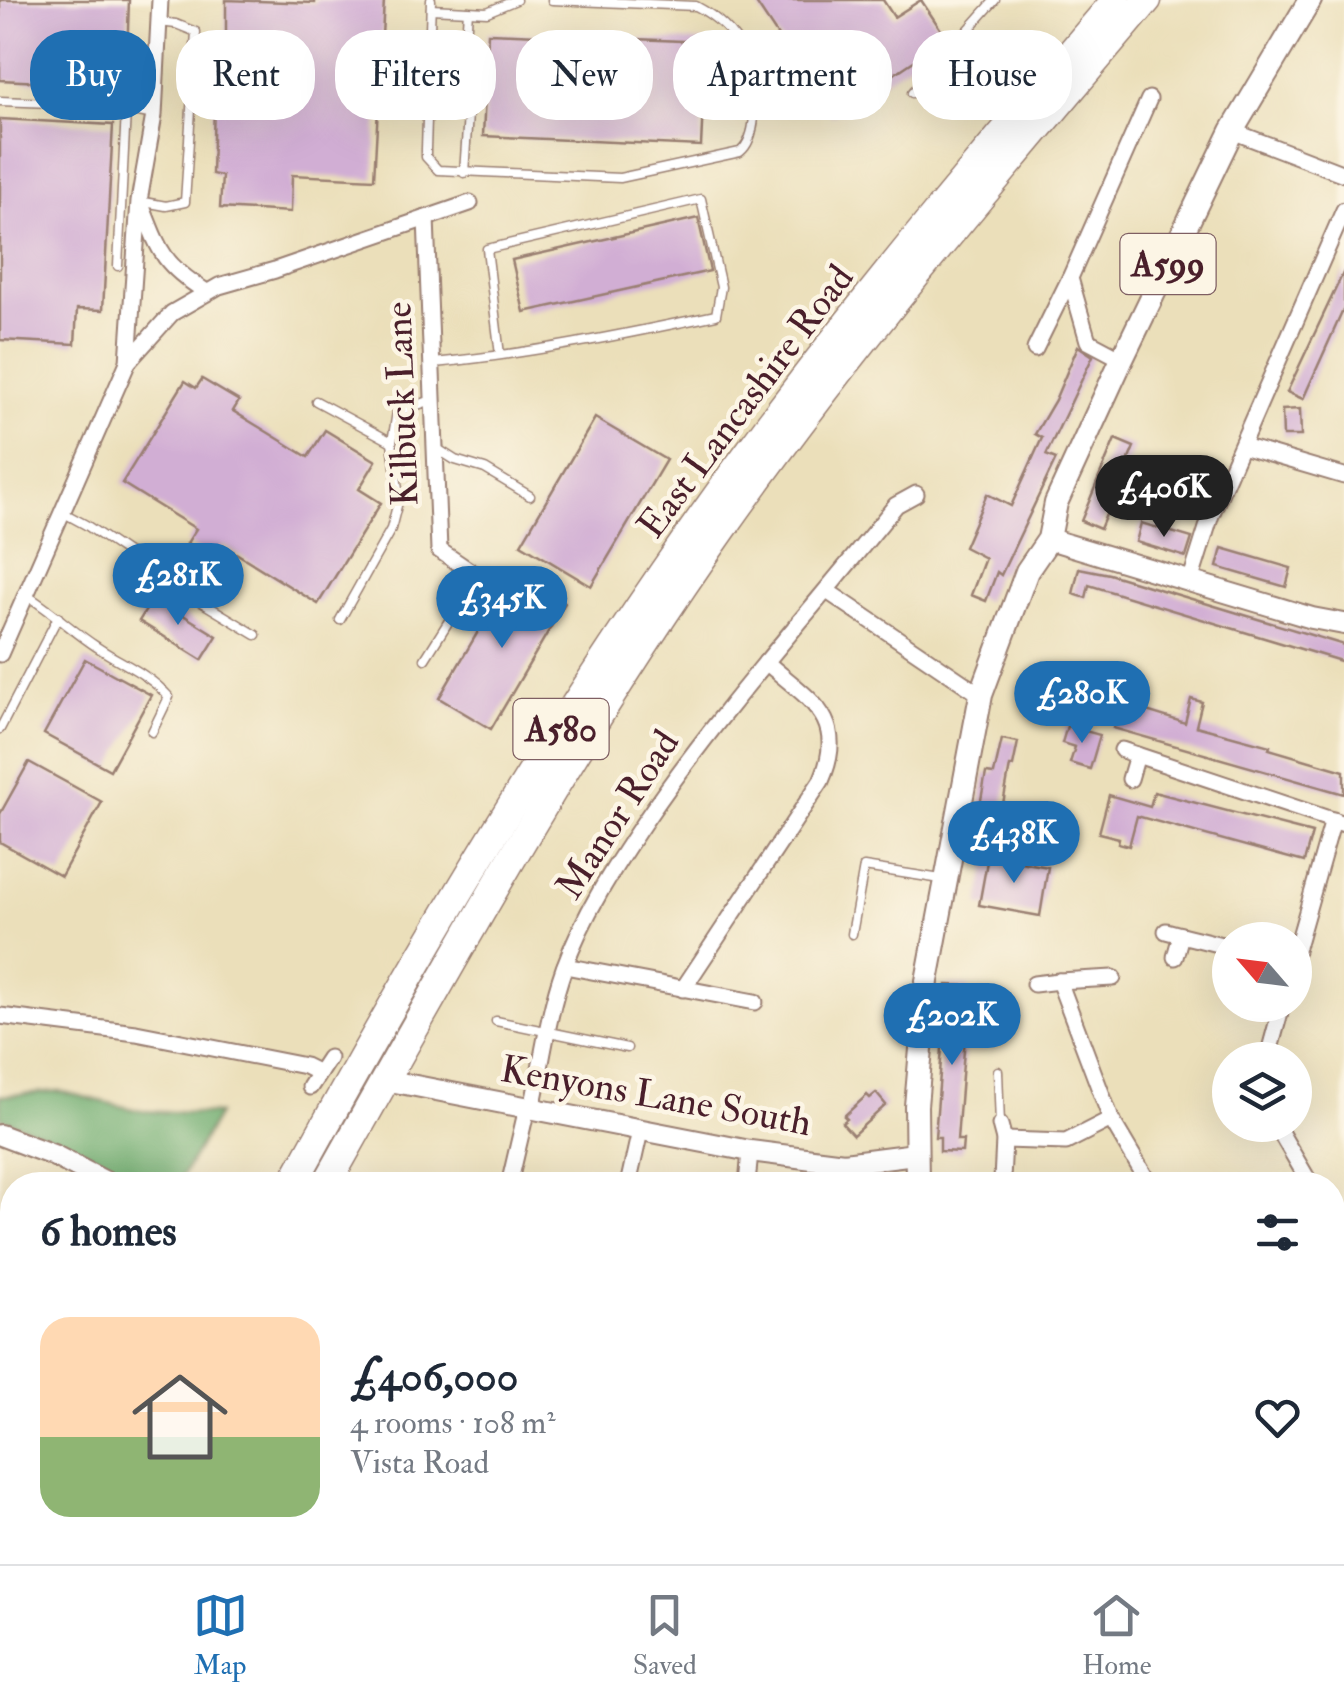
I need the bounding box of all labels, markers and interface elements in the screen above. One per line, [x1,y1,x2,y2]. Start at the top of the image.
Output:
chip: Buy [30,30,156,120]
chip: Rent [176,30,315,120]
chip: Filters [335,30,496,120]
chip: New [516,30,653,120]
chip: Apartment [673,30,892,120]
chip: House [912,30,1072,120]
road number: A599 [1120,234,1216,294]
street label: East Lancashire Road [627,255,865,548]
street label: Kilbuck Lane [374,301,430,507]
pin: £406K [1094,455,1234,540]
text: £406K [1117,467,1211,507]
pin: £281K [108,543,248,628]
text: £281K [135,555,221,595]
pin: £345K [432,566,572,651]
text: £345K [458,578,546,618]
pin: £280K [1012,661,1152,746]
text: £280K [1036,673,1128,713]
road number: A580 [514,699,608,759]
street label: Manor Road [546,721,690,908]
pin: £438K [944,801,1084,886]
text: £438K [970,813,1058,853]
north arrow [1212,922,1312,1022]
map controls [1212,922,1312,1142]
pin: £202K [882,983,1022,1068]
text: £202K [906,995,998,1035]
button: layers [1212,1042,1312,1142]
street label: Kenyons Lane South [497,1045,815,1147]
icon: filters [1250,1205,1305,1260]
text: 6 homes [40,1206,177,1258]
text: £406,000 [350,1351,518,1403]
icon: home [120,1357,240,1477]
icon: heart [1250,1390,1305,1445]
text: 4 rooms · 108 m² [350,1403,555,1443]
text: Vista Road [350,1443,489,1483]
tab: Map [193,1588,248,1683]
tab: Saved [633,1588,697,1683]
tab: Home [1082,1588,1151,1683]

